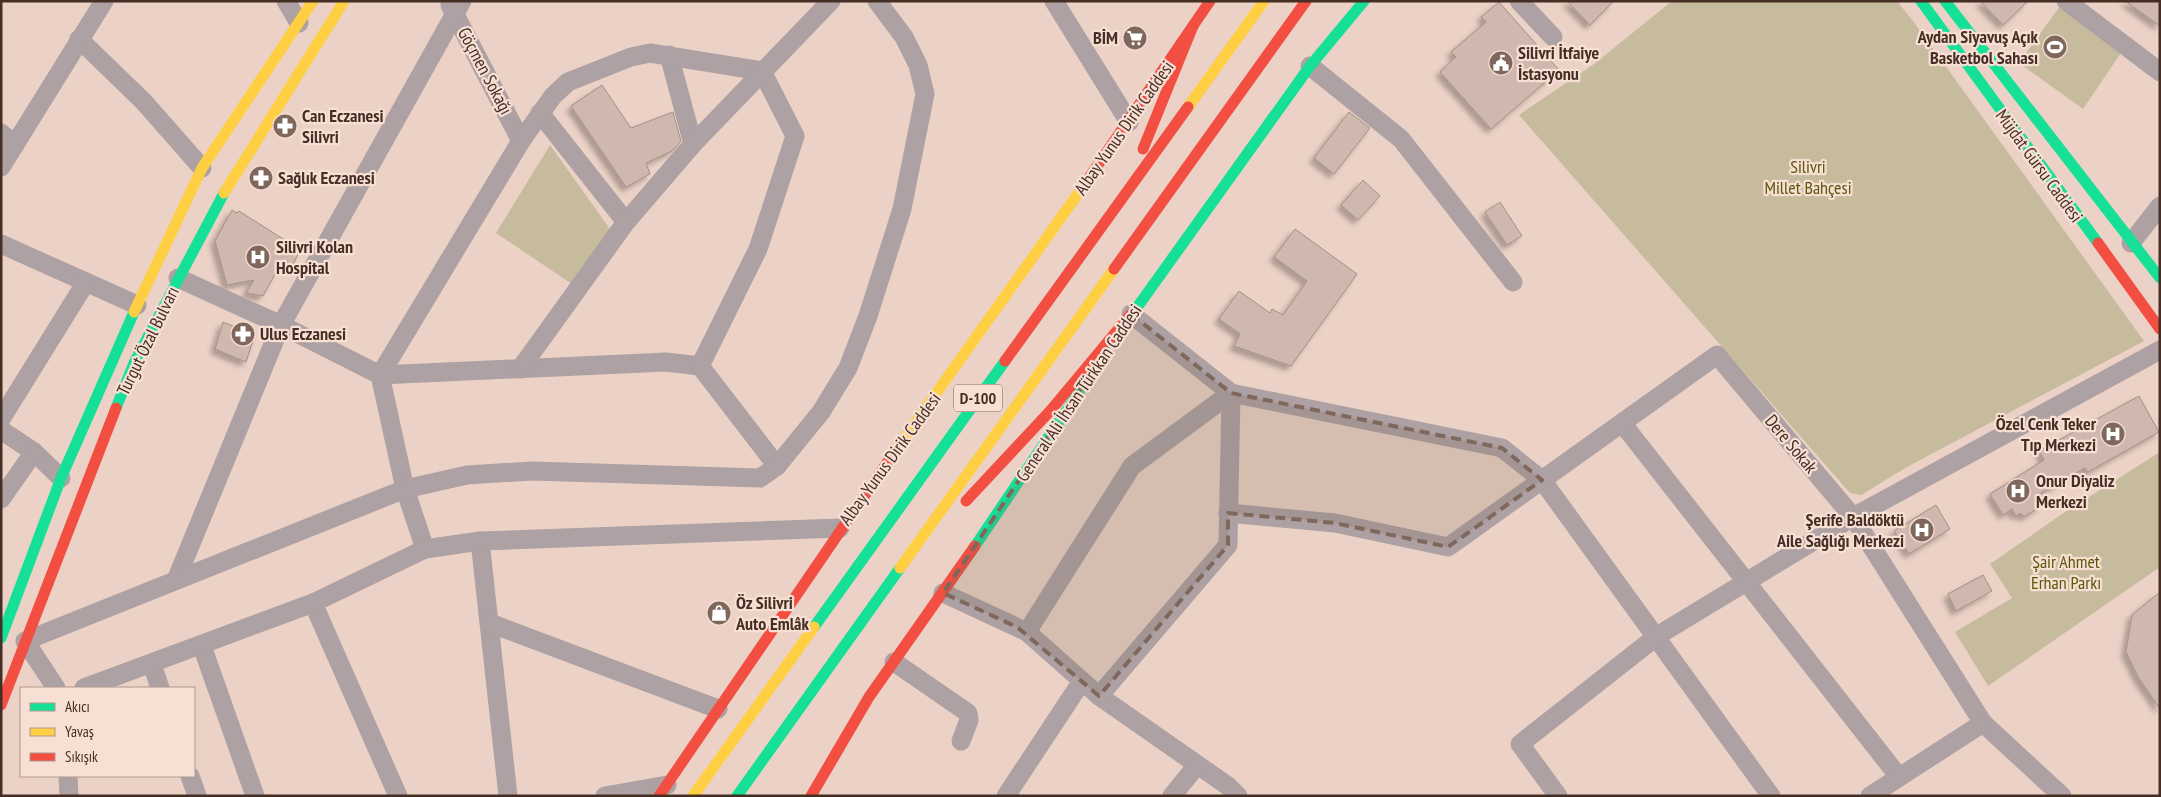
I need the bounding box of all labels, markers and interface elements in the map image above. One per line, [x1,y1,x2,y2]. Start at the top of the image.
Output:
street label: Göçmen Sokağı [453,23,518,118]
supermarket icon: BİM [1122,25,1148,51]
place label: Aydan Siyavuş Açık Basketbol Sahası [1917,25,2039,69]
place label: BİM [1093,26,1118,49]
sports icon: Aydan Siyavuş Açık Basketbol Sahası [2042,34,2068,60]
place label: Silivri İtfaiye İstasyonu [1518,41,1599,85]
public building icon: Silivri İtfaiye İstasyonu [1488,50,1514,76]
street label: Albay Yunus Dirik Caddesi [1069,56,1179,199]
place label: Can Eczanesi Silivri [302,104,384,148]
street label: Müjdat Gürsu Caddesi [1991,105,2088,227]
pharmacy icon: Can Eczanesi Silivri [272,113,298,139]
park label: Silivri Millet Bahçesi [1764,155,1852,199]
pharmacy icon: Sağlık Eczanesi [248,165,274,191]
place label: Sağlık Eczanesi [278,166,375,189]
place label: Silivri Kolan Hospital [276,235,353,279]
hospital icon: Silivri Kolan Hospital [245,244,271,270]
street label: Turgut Özal Bulvarı [111,283,184,399]
street label: General Ali İhsan Türkkan Caddesi [1011,300,1147,486]
pharmacy icon: Ulus Eczanesi [230,321,256,347]
place label: Ulus Eczanesi [260,322,346,345]
road number: D-100 [954,384,1002,412]
street label: Albay Yunus Dirik Caddesi [834,388,946,530]
street label: Dere Sokak [1760,410,1823,478]
place label: Özel Cenk Teker Tıp Merkezi [1996,412,2097,456]
hospital icon: Özel Cenk Teker Tıp Merkezi [2100,421,2126,447]
place label: Onur Diyaliz Merkezi [2036,469,2115,513]
hospital icon: Onur Diyaliz Merkezi [2005,478,2031,504]
place label: Şerife Baldöktü Aile Sağlığı Merkezi [1776,508,1904,552]
hospital icon: Şerife Baldöktü Aile Sağlığı Merkezi [1909,517,1935,543]
park label: Şair Ahmet Erhan Parkı [2031,550,2101,594]
place label: Öz Silivri Auto Emlâk [735,591,809,635]
shop icon: Öz Silivri Auto Emlâk [706,600,732,626]
legend [20,687,195,777]
text: Akıcı [65,697,90,716]
text: Yavaş [65,722,94,741]
text: Sıkışık [65,747,98,766]

